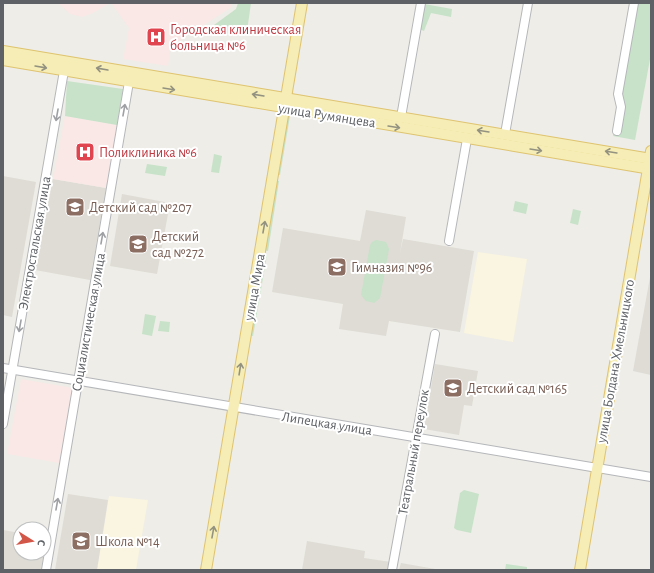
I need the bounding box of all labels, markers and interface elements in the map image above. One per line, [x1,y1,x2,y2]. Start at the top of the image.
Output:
place label: Городская клиническая больница №6 [170,23,301,53]
hospital icon: Городская клиническая больница №6 [145,26,167,48]
one-way arrow [34,63,47,71]
one-way arrow [96,65,109,73]
one-way arrow [163,85,176,93]
one-way arrow [252,91,265,99]
street label: улица Румянцева [276,101,377,131]
one-way arrow [121,104,129,117]
one-way arrow [53,108,61,121]
one-way arrow [387,123,400,131]
one-way arrow [477,127,490,135]
hospital icon: Поликлиника №6 [74,141,96,163]
place label: Поликлиника №6 [99,146,197,160]
one-way arrow [530,146,543,154]
one-way arrow [605,148,618,156]
street label: Электростальская улица [16,175,54,311]
school or university icon: Детский сад №207 [64,196,86,218]
place label: Детский сад №207 [89,201,192,215]
one-way arrow [260,221,268,234]
place label: Детский сад №272 [152,230,204,260]
one-way arrow [99,232,107,245]
school or university icon: Детский сад №272 [127,233,149,255]
street label: Социалистическая улица [70,251,108,393]
street label: улица Мира [242,252,268,323]
school or university icon: Гимназия №96 [326,256,348,278]
place label: Гимназия №96 [351,261,432,275]
street label: улица Богдана Хмельницкого [595,278,637,445]
one-way arrow [16,319,24,332]
one-way arrow [236,363,244,376]
school or university icon: Детский сад №165 [442,377,464,399]
place label: Детский сад №165 [467,382,567,396]
street label: Театральный переулок [396,388,432,516]
street label: Липецкая улица [281,410,374,438]
one-way arrow [53,498,61,511]
north arrow [12,521,52,561]
one-way arrow [209,525,217,538]
school or university icon: Школа №14 [70,530,92,552]
place label: Школа №14 [95,535,160,549]
text: С [35,539,47,547]

